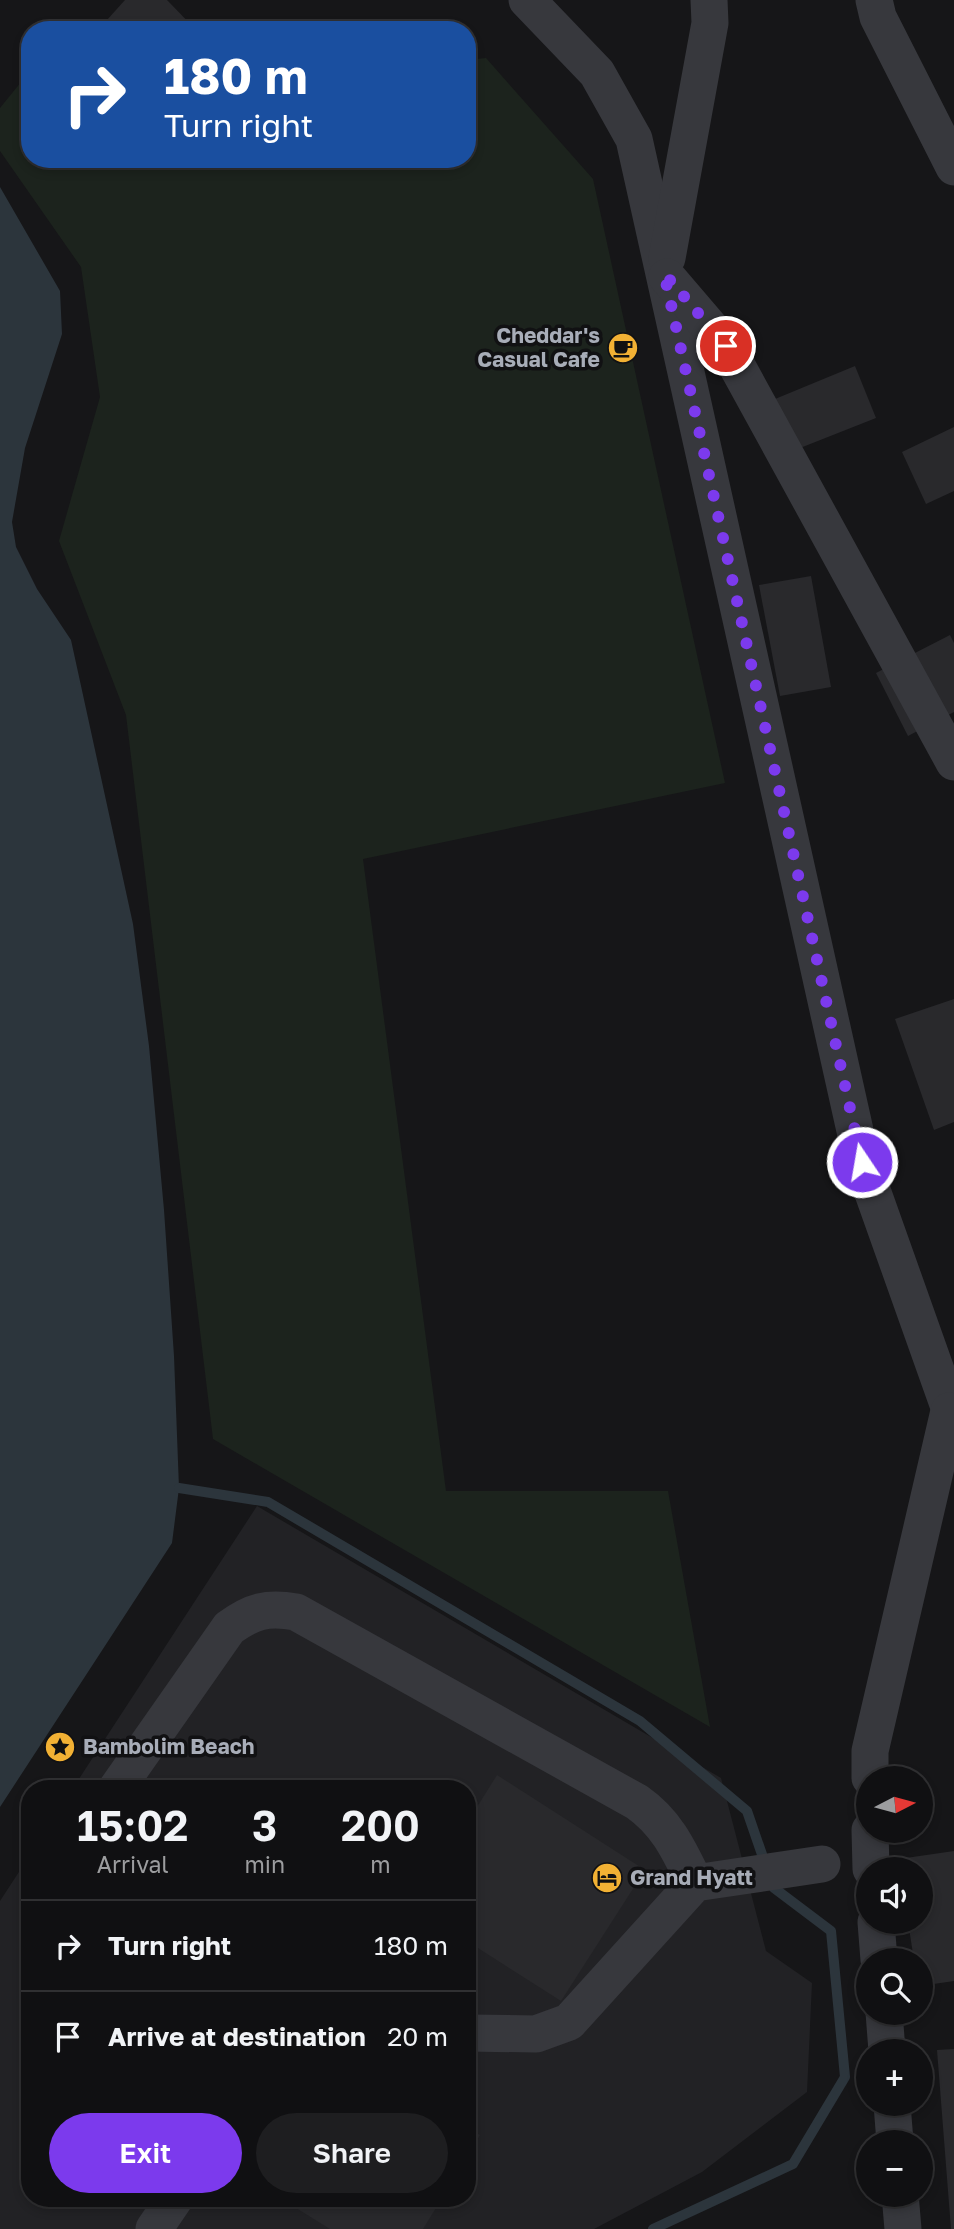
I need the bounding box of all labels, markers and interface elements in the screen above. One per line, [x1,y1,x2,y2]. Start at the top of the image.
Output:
text: 180 m [164,46,308,105]
icon: right [49,49,140,140]
text: Turn right [164,106,313,144]
pin [696,316,756,376]
place label: Cheddar's Casual Cafe [477,322,600,372]
icon: arrive [707,327,745,365]
cafe icon: Cheddar's Casual Cafe [606,331,640,365]
position arrow [825,1125,899,1199]
place icon: Bambolim Beach [43,1730,77,1764]
place label: Bambolim Beach [83,1733,254,1759]
north arrow [856,1766,933,1843]
map controls [856,1766,933,2207]
text: 15:02 [77,1800,188,1850]
text: 3 [252,1800,277,1850]
text: 200 [341,1800,420,1850]
text: Arrival [97,1850,169,1878]
text: min [244,1850,285,1878]
text: m [370,1850,391,1878]
button: sound [856,1857,933,1934]
hotel icon: Grand Hyatt [590,1861,624,1895]
place label: Grand Hyatt [630,1864,753,1890]
icon: right [49,1927,87,1965]
text: Turn right [108,1930,231,1961]
text: 180 m [374,1930,448,1961]
button: search [856,1948,933,2025]
icon: arrive [49,2018,87,2056]
text: Arrive at destination [108,2021,366,2052]
text: 20 m [387,2021,448,2052]
button: + [856,2039,933,2116]
button: Exit [49,2113,242,2193]
button: Share [256,2113,448,2193]
button: − [856,2130,933,2207]

